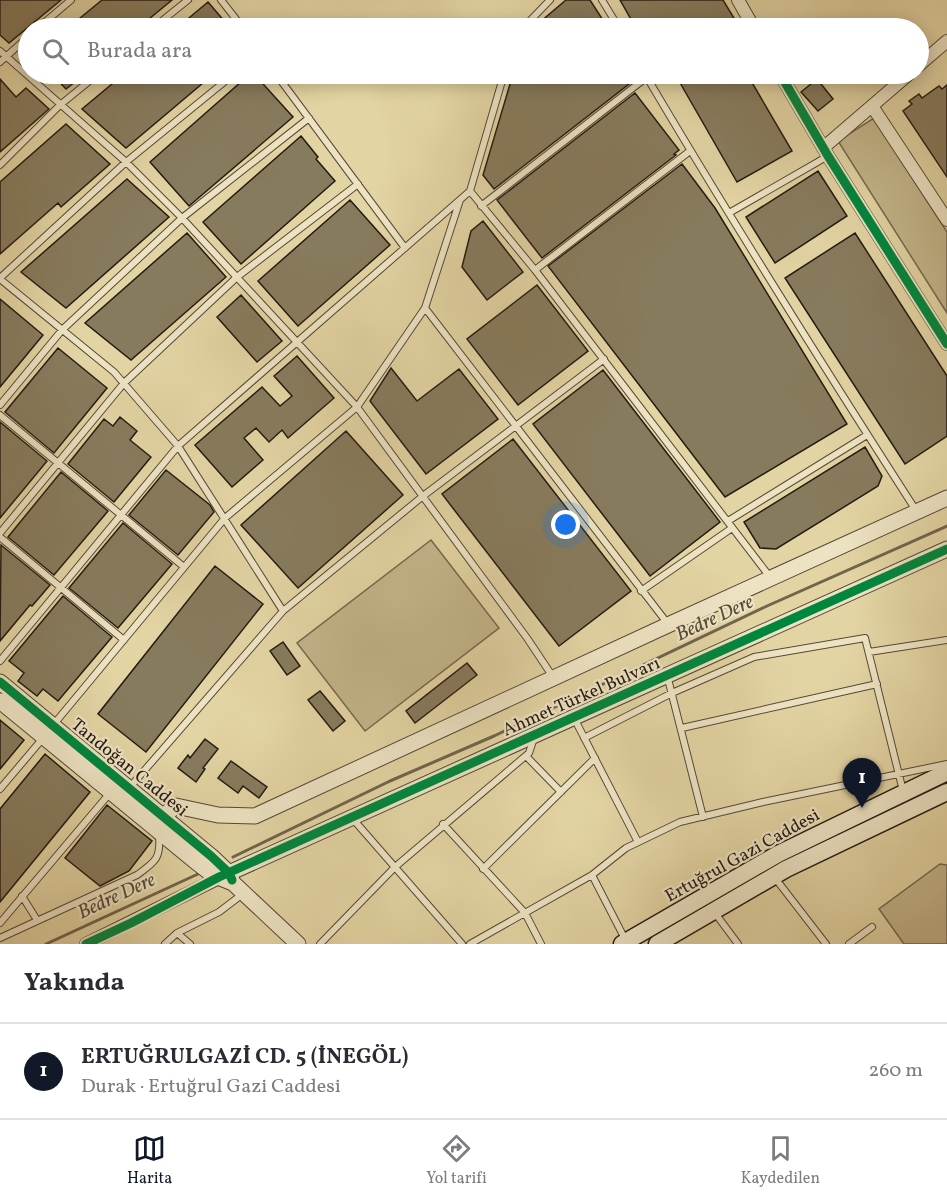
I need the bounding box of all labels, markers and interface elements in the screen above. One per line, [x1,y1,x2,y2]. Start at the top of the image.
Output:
search box [18,18,929,84]
icon: search [39,35,72,68]
text: Burada ara [87,36,192,67]
your location [551,510,580,539]
water label: Bedre Dere [671,588,759,649]
street label: Ahmet Türkel Bulvarı [499,651,664,743]
street label: Tandoğan Caddesi [65,713,193,823]
pin: 1 [842,758,882,808]
street label: Ertuğrul Gazi Caddesi [661,803,825,909]
water label: Bedre Dere [73,866,161,927]
text: Yakında [24,965,125,1001]
text: ERTUĞRULGAZİ CD. 5 (İNEGÖL) [81,1042,408,1073]
text: 1 [39,1057,48,1085]
text: 260 m [868,1057,923,1085]
text: Durak · Ertuğrul Gazi Caddesi [81,1073,341,1101]
tab: Harita [127,1132,172,1190]
tab: Yol tarifi [426,1132,487,1190]
tab: Kaydedilen [741,1132,820,1190]

